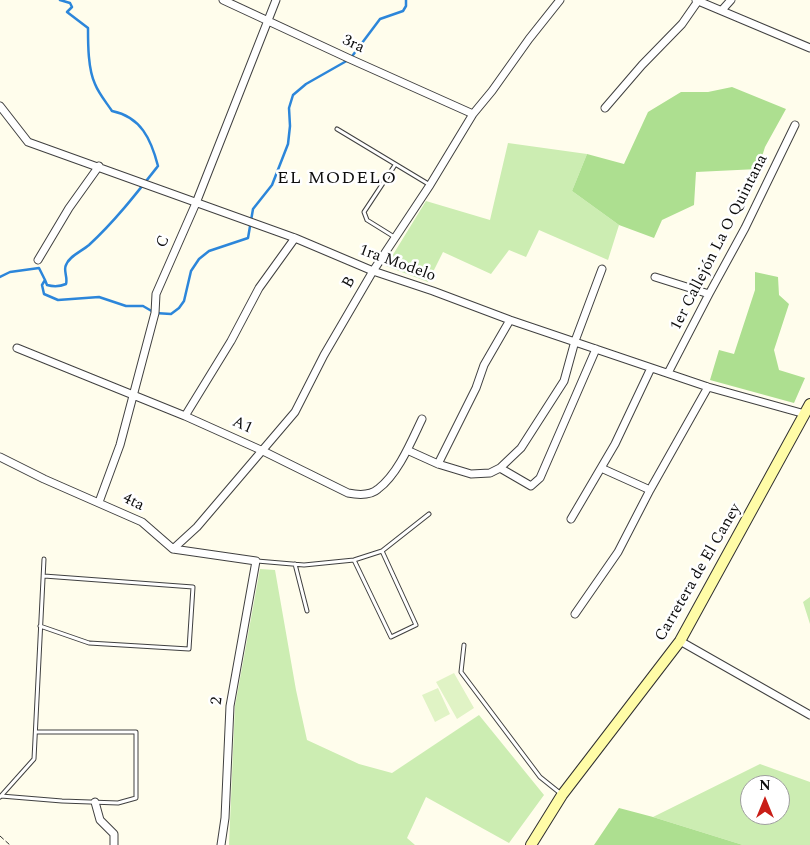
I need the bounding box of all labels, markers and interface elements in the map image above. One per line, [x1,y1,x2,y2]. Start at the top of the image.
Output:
street label: 3ra [339,32,367,58]
street label: 1er Callejón La O Quintana [667,152,773,334]
district label: EL MODELO [276,168,398,190]
street label: C [153,233,175,251]
street label: 1ra Modelo [356,241,438,287]
street label: B [339,274,361,292]
street label: A1 [229,413,255,439]
street label: 4ta [119,490,147,516]
street label: Carretera de El Caney [652,501,746,645]
street label: 2 [208,696,228,706]
north arrow [740,775,790,825]
text: N [759,775,771,796]

